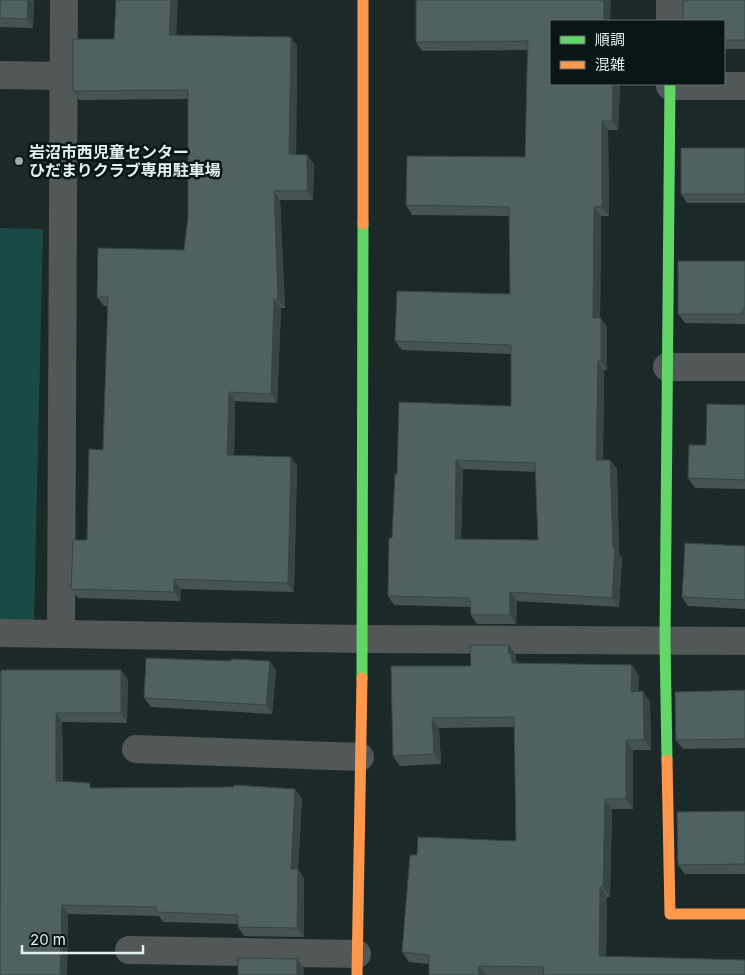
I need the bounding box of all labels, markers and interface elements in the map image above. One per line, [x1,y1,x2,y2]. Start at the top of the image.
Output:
legend [550,20,725,85]
text: 順調 [595,30,625,49]
text: 混雑 [595,55,625,74]
place label: 岩沼市西児童センター ひだまりクラブ専用駐車場 [29,142,221,180]
marker: 岩沼市西児童センター ひだまりクラブ専用駐車場 [13,155,25,167]
scale bar [22,922,144,954]
text: 20 m [30,930,66,949]

